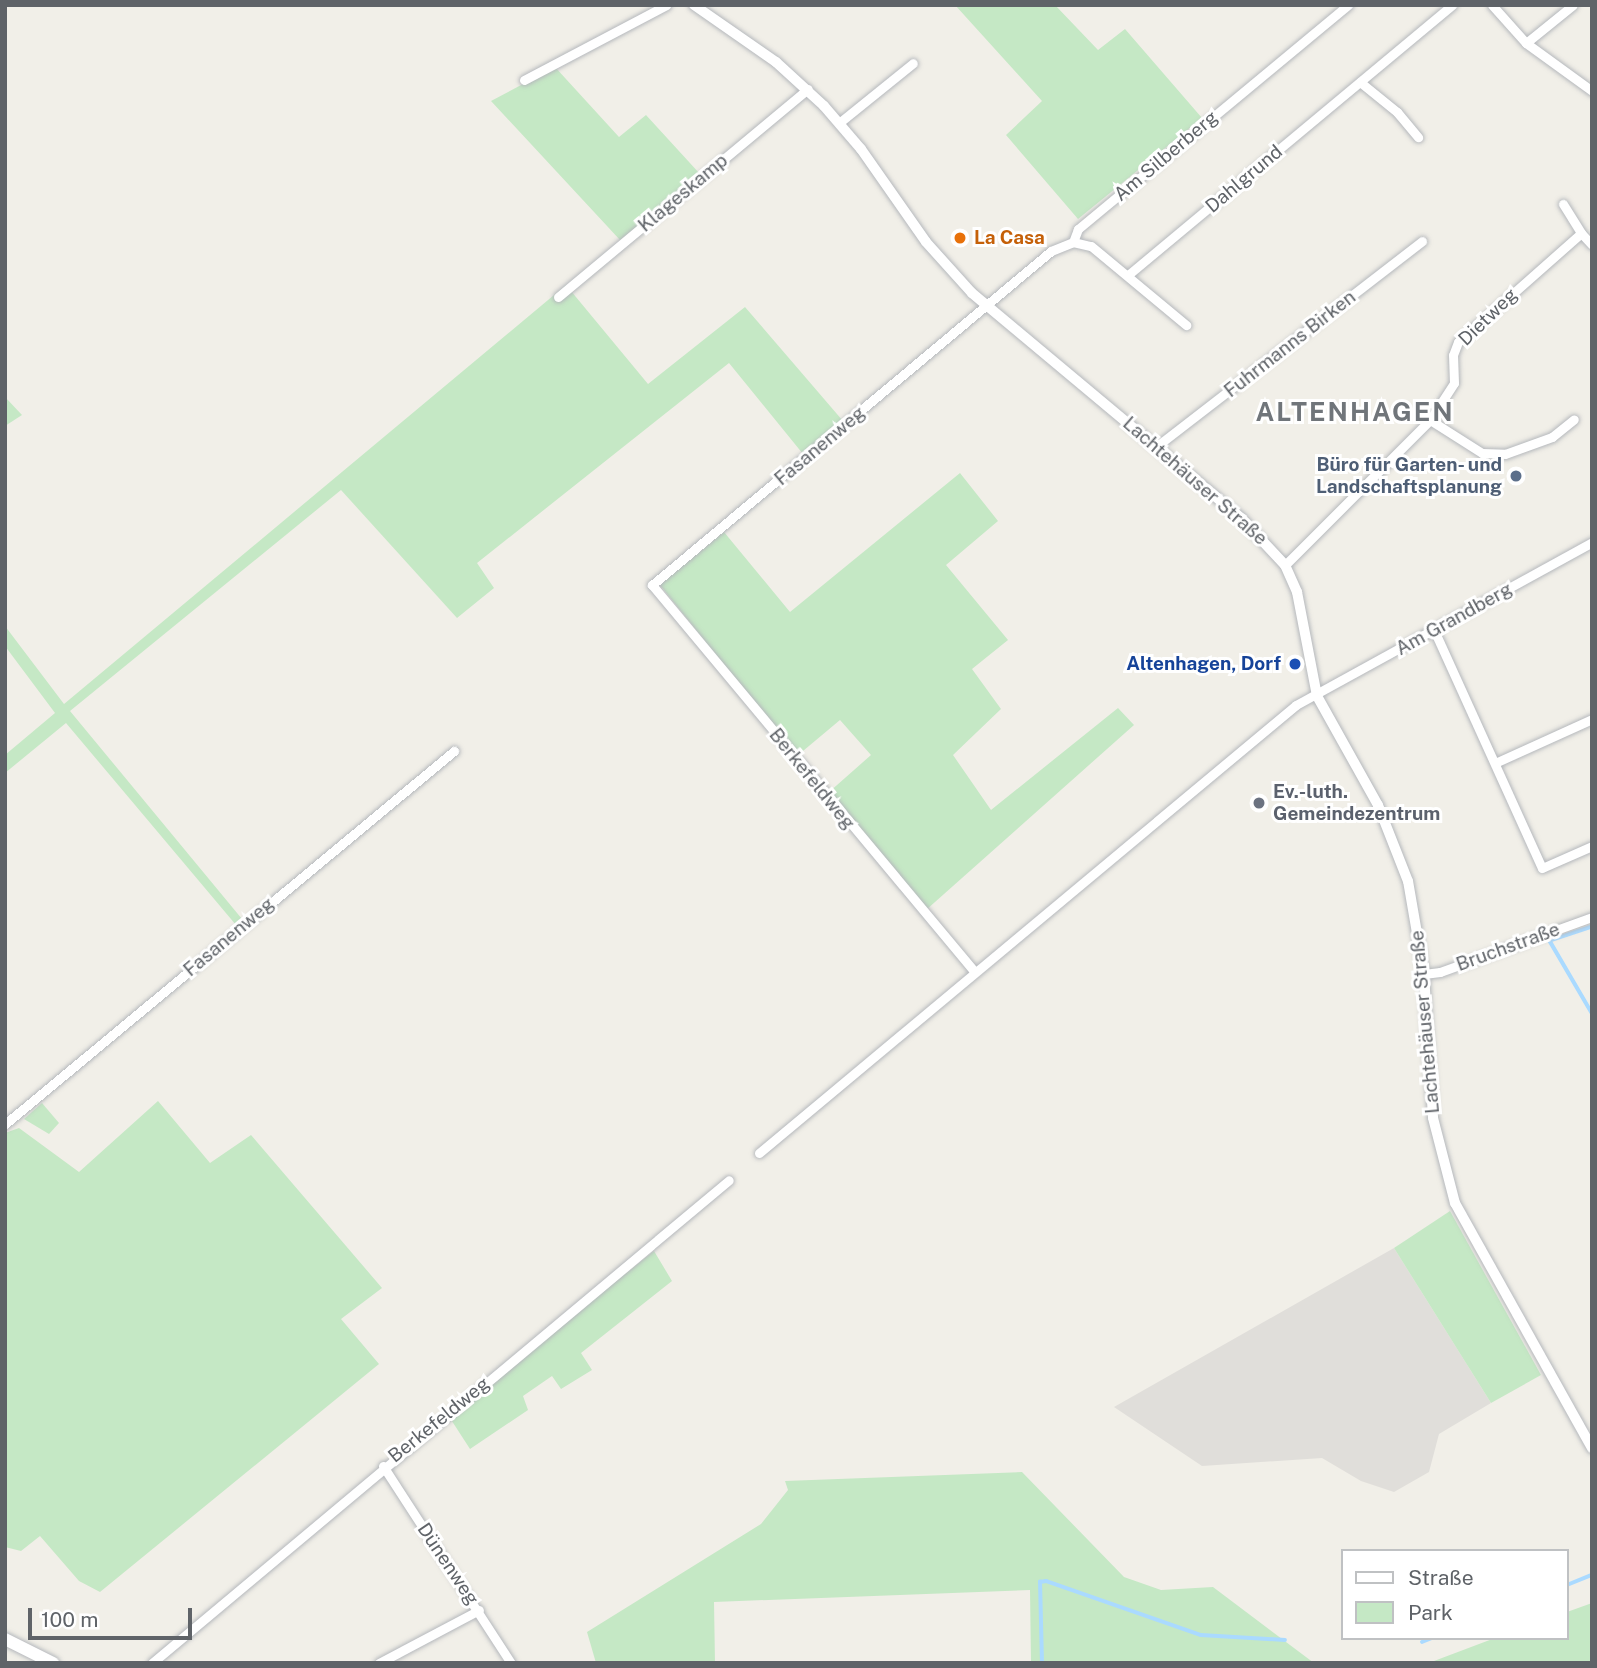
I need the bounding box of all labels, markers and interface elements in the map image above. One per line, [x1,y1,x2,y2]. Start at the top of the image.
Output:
street label: Am Silberberg [1110,106,1222,206]
street label: Dahlgrund [1201,140,1287,218]
street label: Klageskamp [634,149,732,237]
place label: La Casa [974,227,1045,249]
marker: La Casa [952,230,968,246]
street label: Dietweg [1454,284,1522,350]
street label: Fuhrmanns Birken [1220,286,1360,402]
district label: ALTENHAGEN [1257,396,1453,428]
street label: Fasanenweg [770,402,870,490]
street label: Lachtehäuser Straße [1118,412,1272,550]
place label: Büro für Garten- und Landschaftsplanung [1315,454,1502,498]
marker: Büro für Garten- und Landschaftsplanung [1508,468,1524,484]
street label: Am Grandberg [1392,578,1516,660]
place label: Altenhagen, Dorf [1126,653,1281,675]
marker: Altenhagen, Dorf [1287,656,1303,672]
street label: Berkefeldweg [764,724,860,834]
place label: Ev.-luth. Gemeindezentrum [1273,781,1440,825]
marker: Ev.-luth. Gemeindezentrum [1251,795,1267,811]
street label: Fasanenweg [179,893,279,981]
street label: Bruchstraße [1453,918,1563,976]
street label: Lachtehäuser Straße [1406,929,1444,1115]
street label: Berkefeldweg [384,1372,494,1468]
street label: Dünenweg [412,1519,484,1609]
legend [1342,1549,1569,1640]
text: Straße [1408,1565,1474,1590]
scale bar [32,1594,196,1638]
text: Park [1408,1600,1453,1625]
text: 100 m [41,1607,98,1632]

